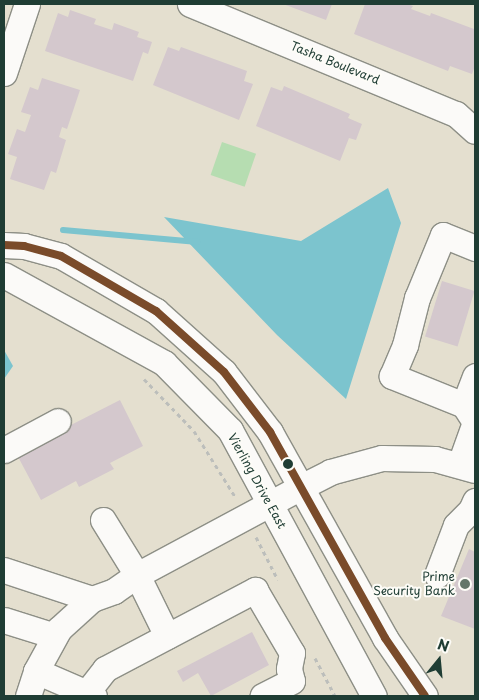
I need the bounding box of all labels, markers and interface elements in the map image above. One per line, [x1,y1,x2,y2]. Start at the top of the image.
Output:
street label: Tasha Boulevard [288,39,382,87]
street label: Vierling Drive East [225,431,289,531]
unlabelled marker [283,459,293,469]
place label: Prime Security Bank [373,570,455,598]
marker: Prime Security Bank [459,578,471,590]
text: N [435,634,452,657]
north arrow [414,635,464,685]

